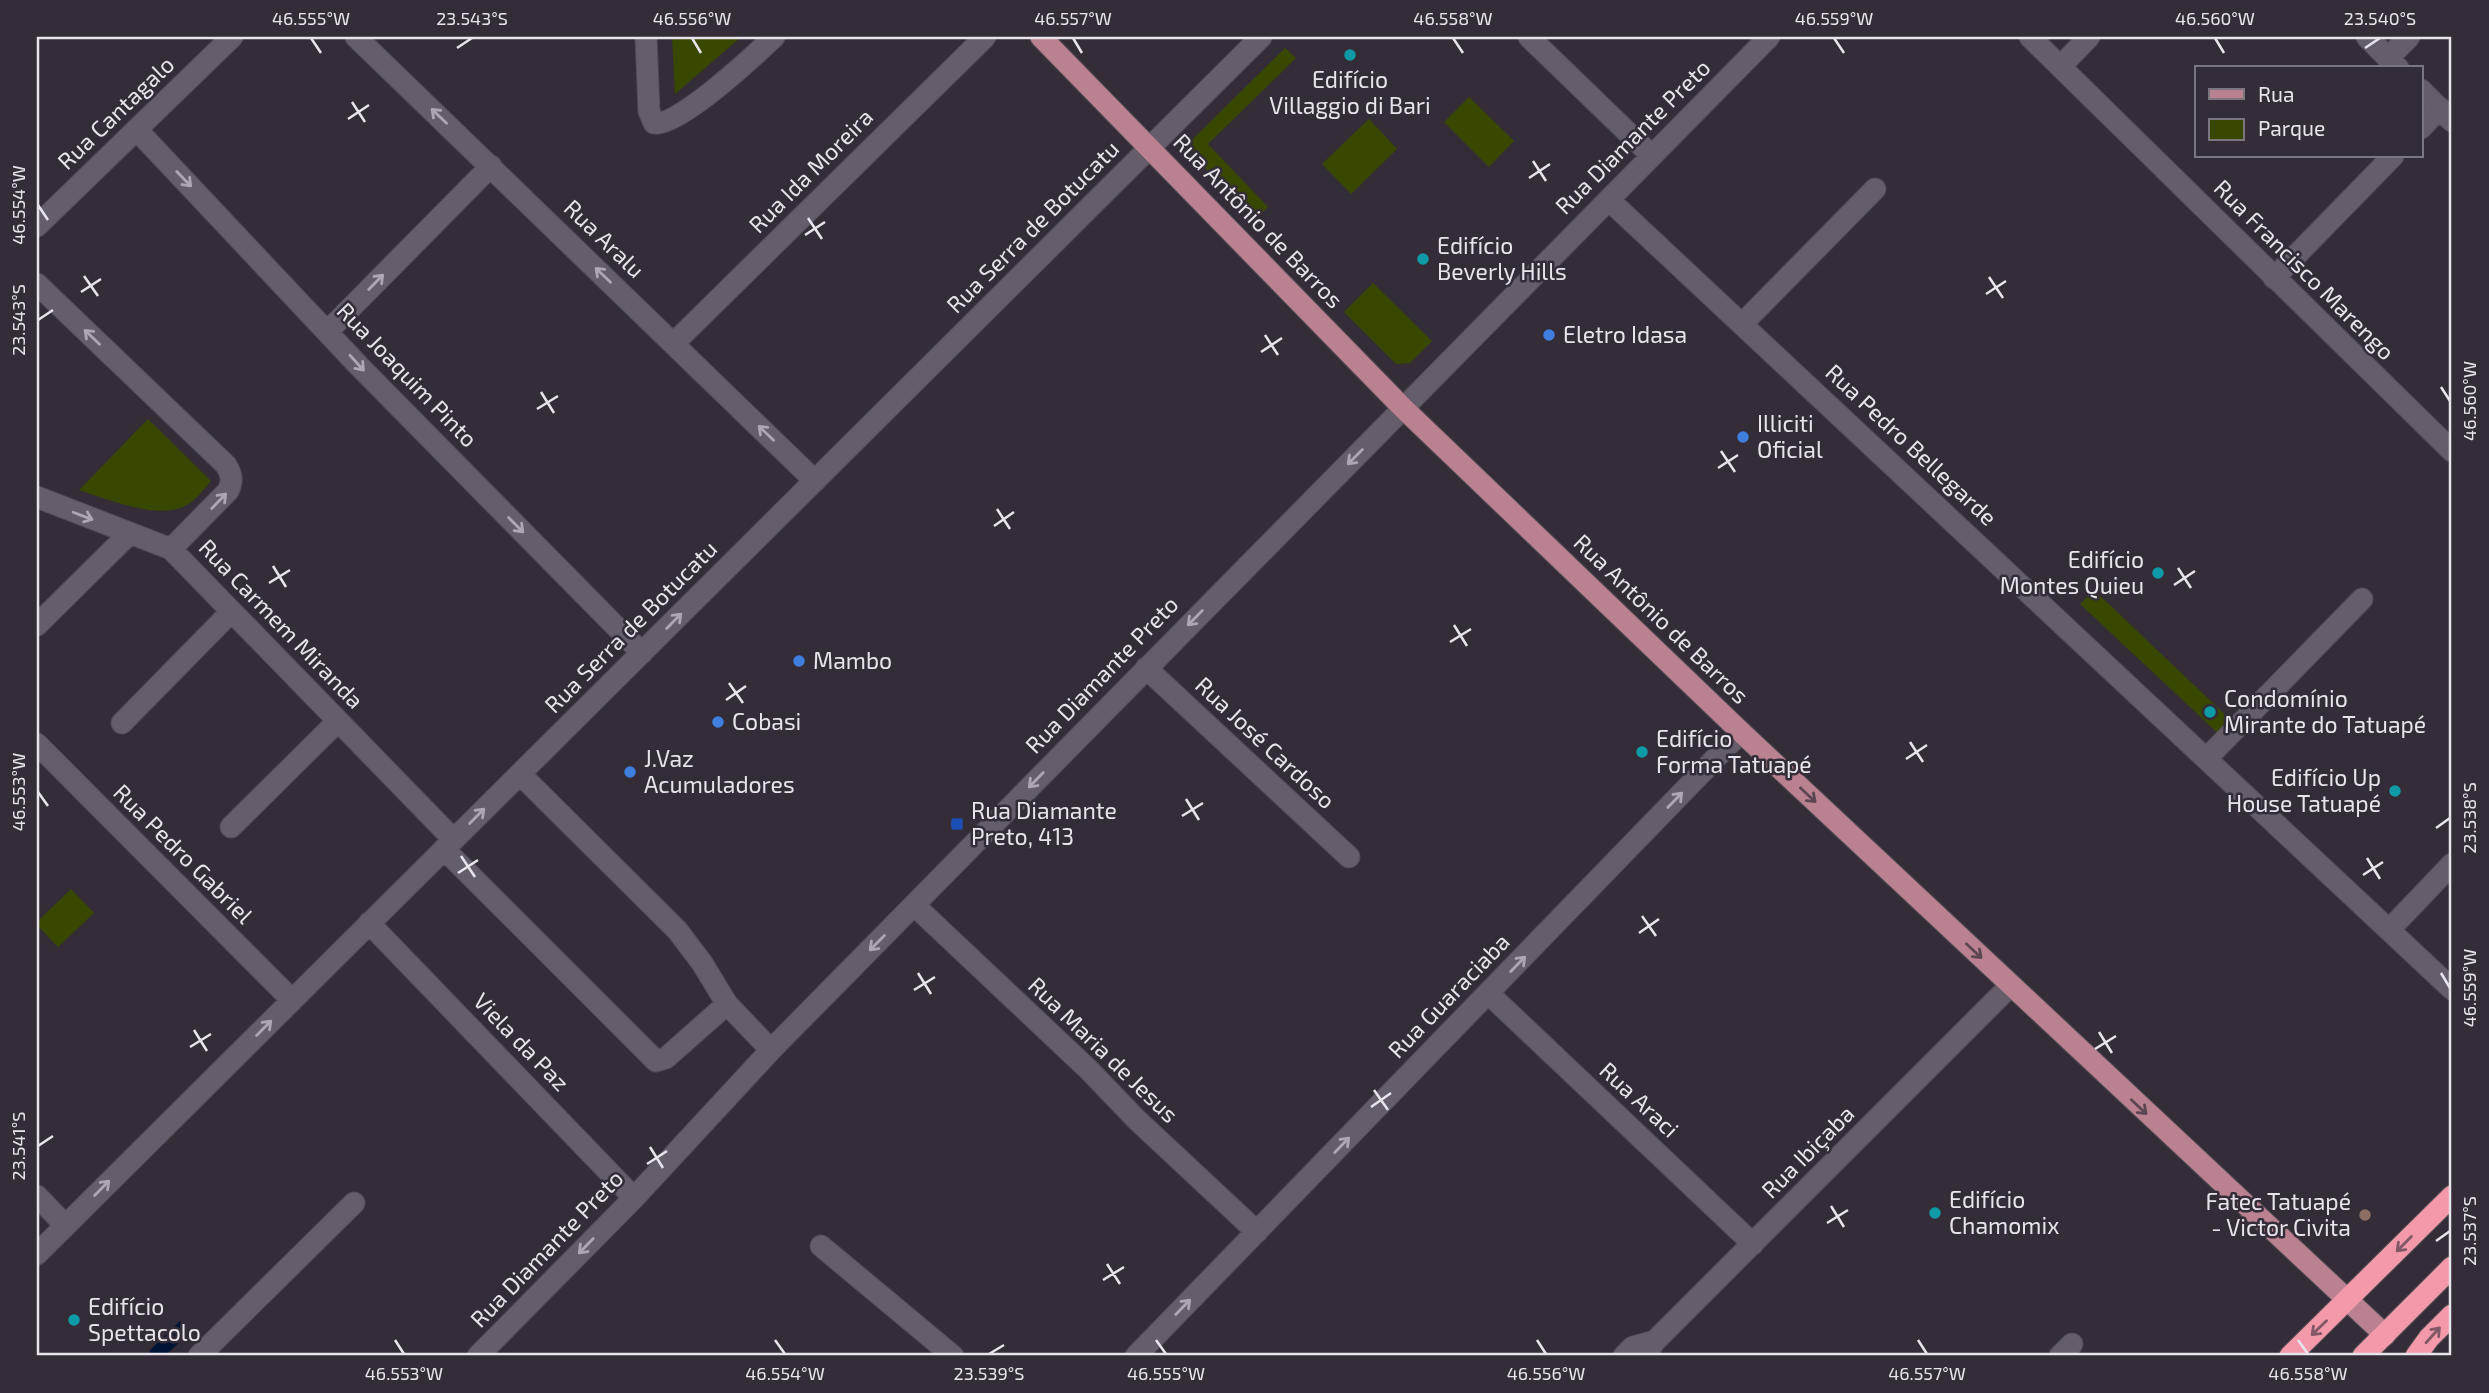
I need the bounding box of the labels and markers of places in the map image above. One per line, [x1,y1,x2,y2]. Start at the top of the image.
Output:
marker: Edifício Villaggio di Bari [1342,47,1358,63]
place label: Edifício Villaggio di Bari [1269,65,1431,119]
place label: Edifício Beverly Hills [1437,231,1567,285]
marker: Edifício Beverly Hills [1415,251,1431,267]
place label: Eletro Idasa [1563,320,1687,348]
marker: Eletro Idasa [1541,327,1557,343]
place label: Illiciti Oficial [1757,409,1823,463]
marker: Illiciti Oficial [1735,429,1751,445]
place label: Edifício Montes Quieu [2000,545,2144,599]
marker: Edifício Montes Quieu [2150,565,2166,581]
place label: Mambo [813,646,892,674]
marker: Mambo [791,653,807,669]
place label: Condomínio Mirante do Tatuapé [2224,684,2426,738]
marker: Condomínio Mirante do Tatuapé [2202,704,2218,720]
place label: Cobasi [732,707,801,735]
marker: Cobasi [710,714,726,730]
place label: Edifício Forma Tatuapé [1656,724,1812,778]
place label: J.Vaz Acumuladores [644,744,795,798]
marker: Edifício Forma Tatuapé [1634,744,1650,760]
place label: Edifício Up House Tatuapé [2227,763,2381,817]
marker: J.Vaz Acumuladores [622,764,638,780]
marker: Edifício Up House Tatuapé [2387,783,2403,799]
place label: Rua Diamante Preto, 413 [971,796,1117,850]
marker: Rua Diamante Preto, 413 [949,816,965,832]
place label: Edifício Chamomix [1949,1185,2059,1239]
place label: Fatec Tatuapé - Victor Civita [2206,1187,2351,1241]
marker: Edifício Chamomix [1927,1205,1943,1221]
marker: Fatec Tatuapé - Victor Civita [2357,1207,2373,1223]
place label: Edifício Spettacolo [88,1292,201,1346]
marker: Edifício Spettacolo [66,1312,82,1328]

